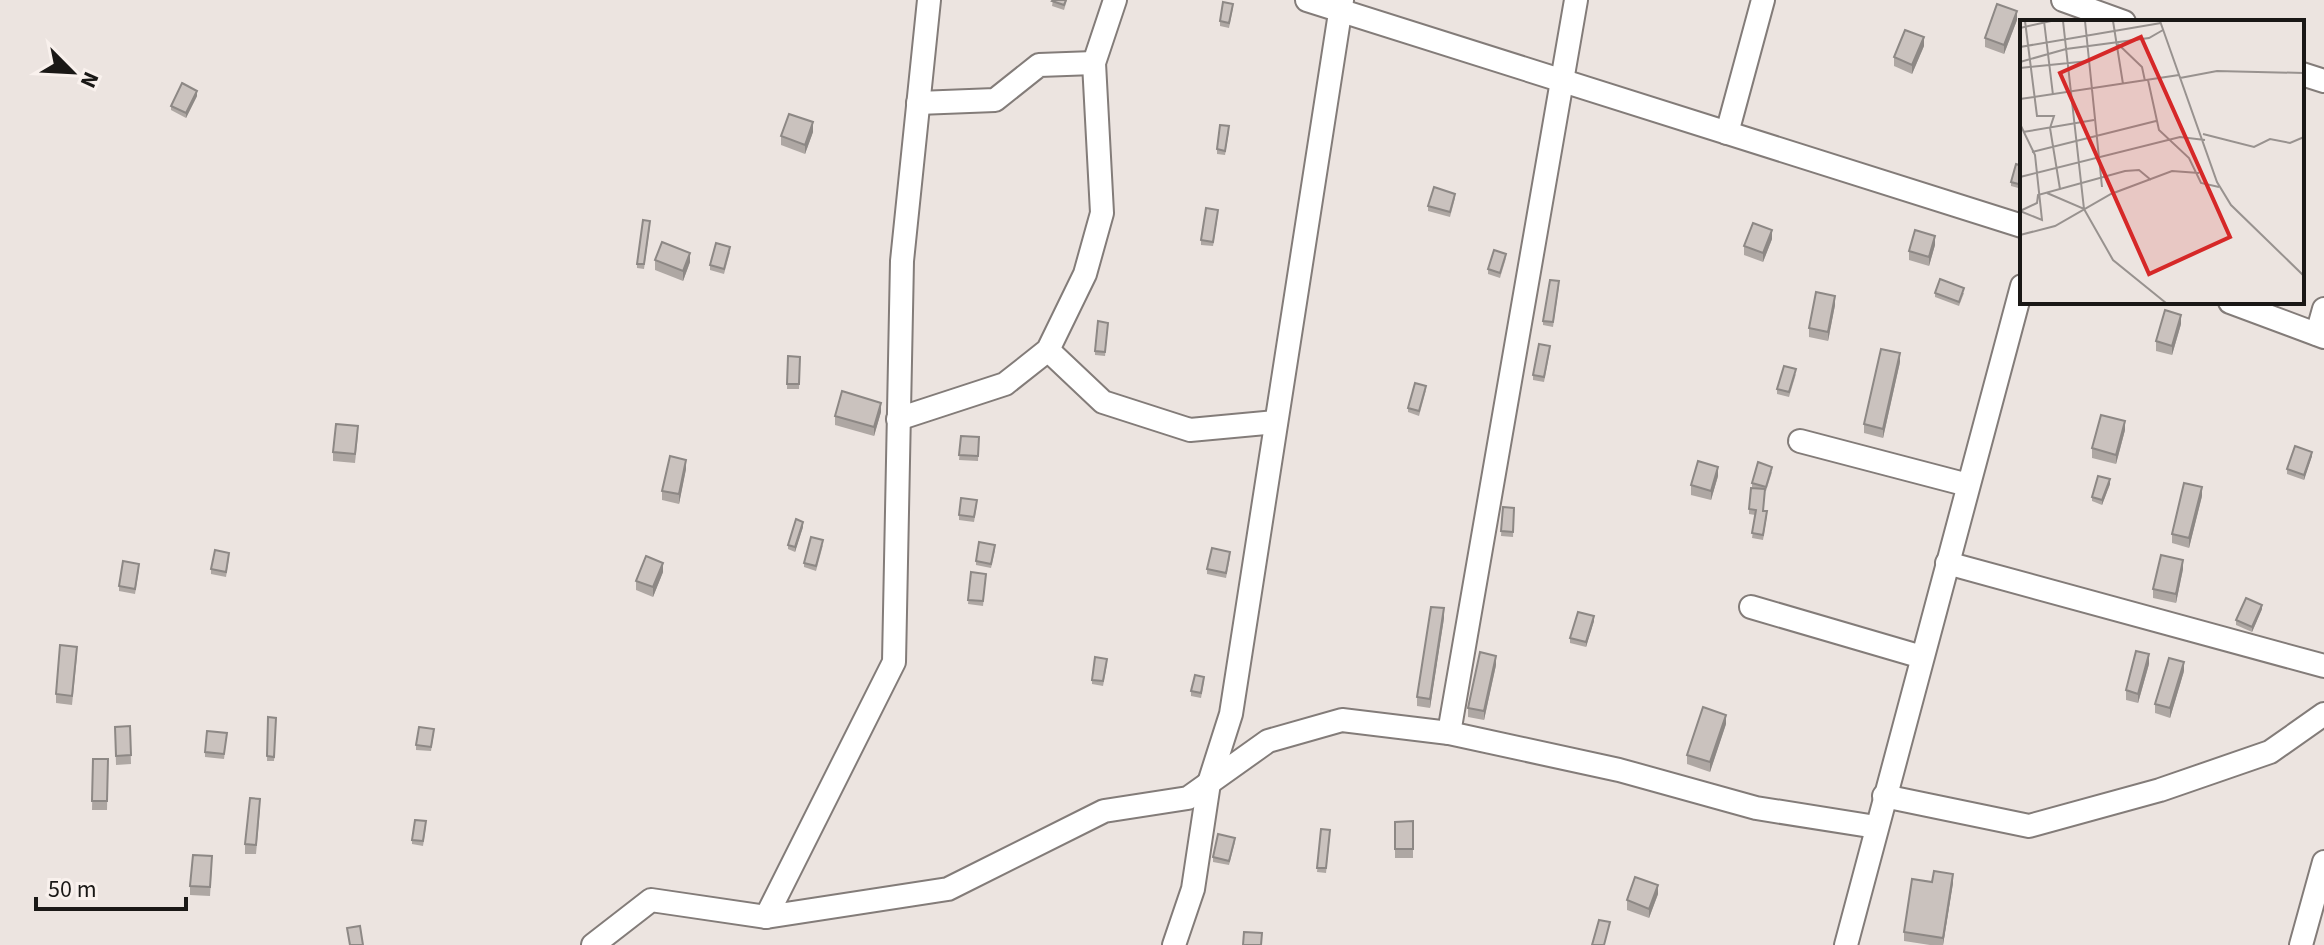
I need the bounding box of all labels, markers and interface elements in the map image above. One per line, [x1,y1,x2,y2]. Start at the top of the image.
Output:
inset map [2020,20,2304,304]
north arrow [32,32,112,112]
text: N [72,67,107,93]
scale bar [36,861,186,911]
text: 50 m [48,872,97,907]

